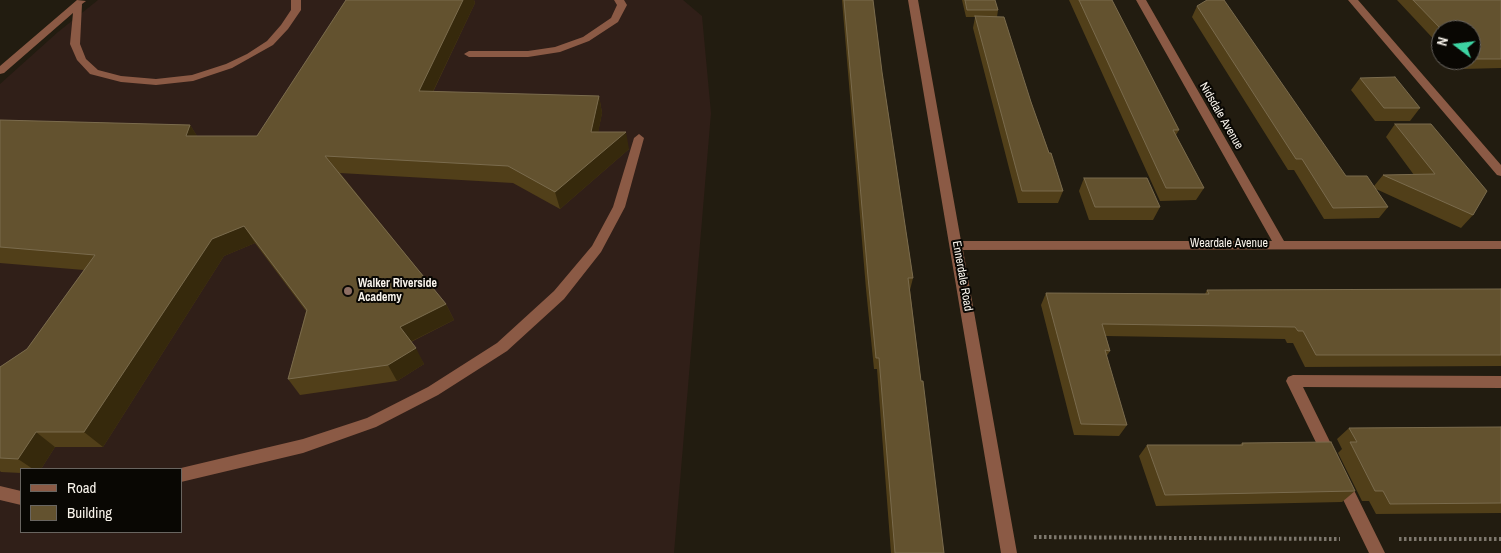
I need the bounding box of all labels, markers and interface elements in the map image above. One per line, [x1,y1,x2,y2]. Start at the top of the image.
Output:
north arrow [1431,20,1481,70]
text: N [1433,35,1452,48]
street label: Nidsdale Avenue [1196,80,1246,152]
street label: Weardale Avenue [1190,237,1268,251]
street label: Ennerdale Road [949,240,975,312]
place label: Walker Riverside Academy [358,277,437,305]
marker: Walker Riverside Academy [342,285,354,297]
legend [20,468,182,533]
text: Road [67,477,96,498]
text: Building [67,502,112,523]

